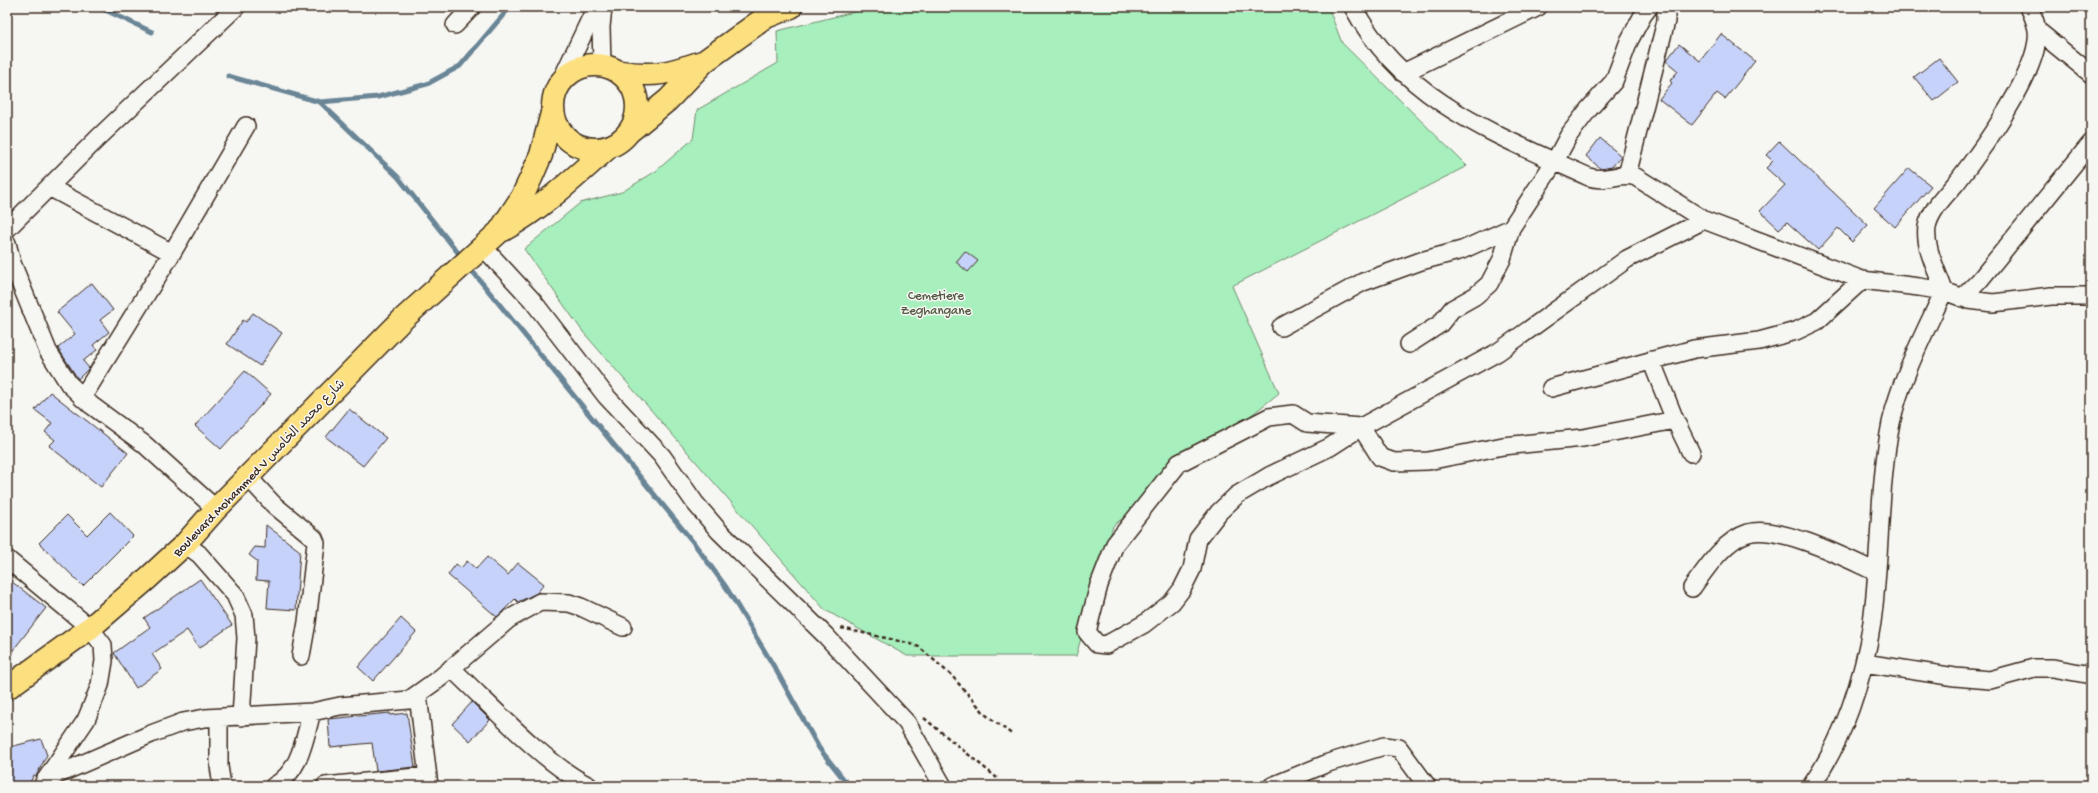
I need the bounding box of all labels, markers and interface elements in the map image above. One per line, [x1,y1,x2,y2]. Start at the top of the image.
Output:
park label: Cemetiere Zeghangane [901,289,971,319]
street label: Boulevard Mohammed V شارع محمد الخامس [170,377,349,561]

